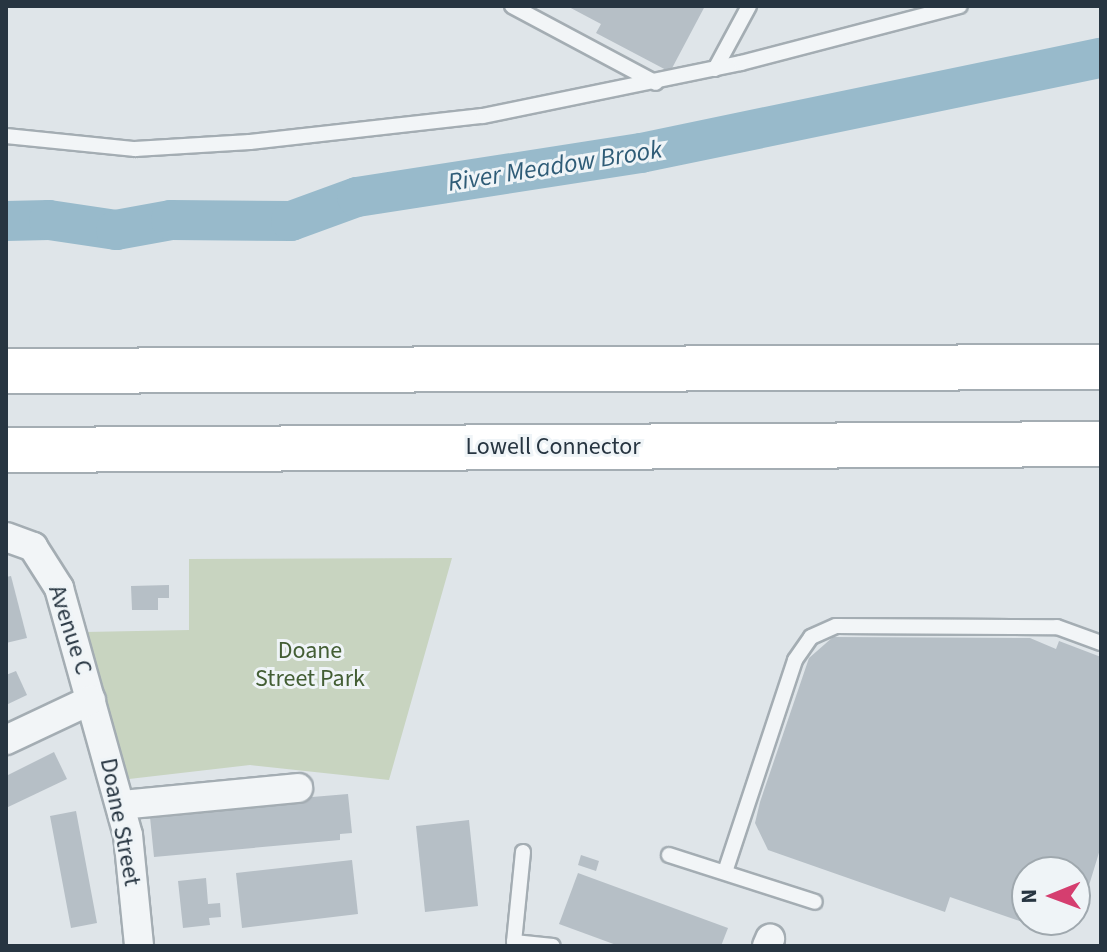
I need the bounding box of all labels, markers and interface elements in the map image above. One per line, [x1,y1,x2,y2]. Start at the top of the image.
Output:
water label: River Meadow Brook [446,134,664,198]
street label: Lowell Connector [465,433,641,461]
street label: Avenue C [42,582,98,678]
park label: Doane Street Park [255,637,365,693]
street label: Doane Street [94,756,146,888]
north arrow [1011,856,1091,936]
text: N [1013,889,1045,904]

